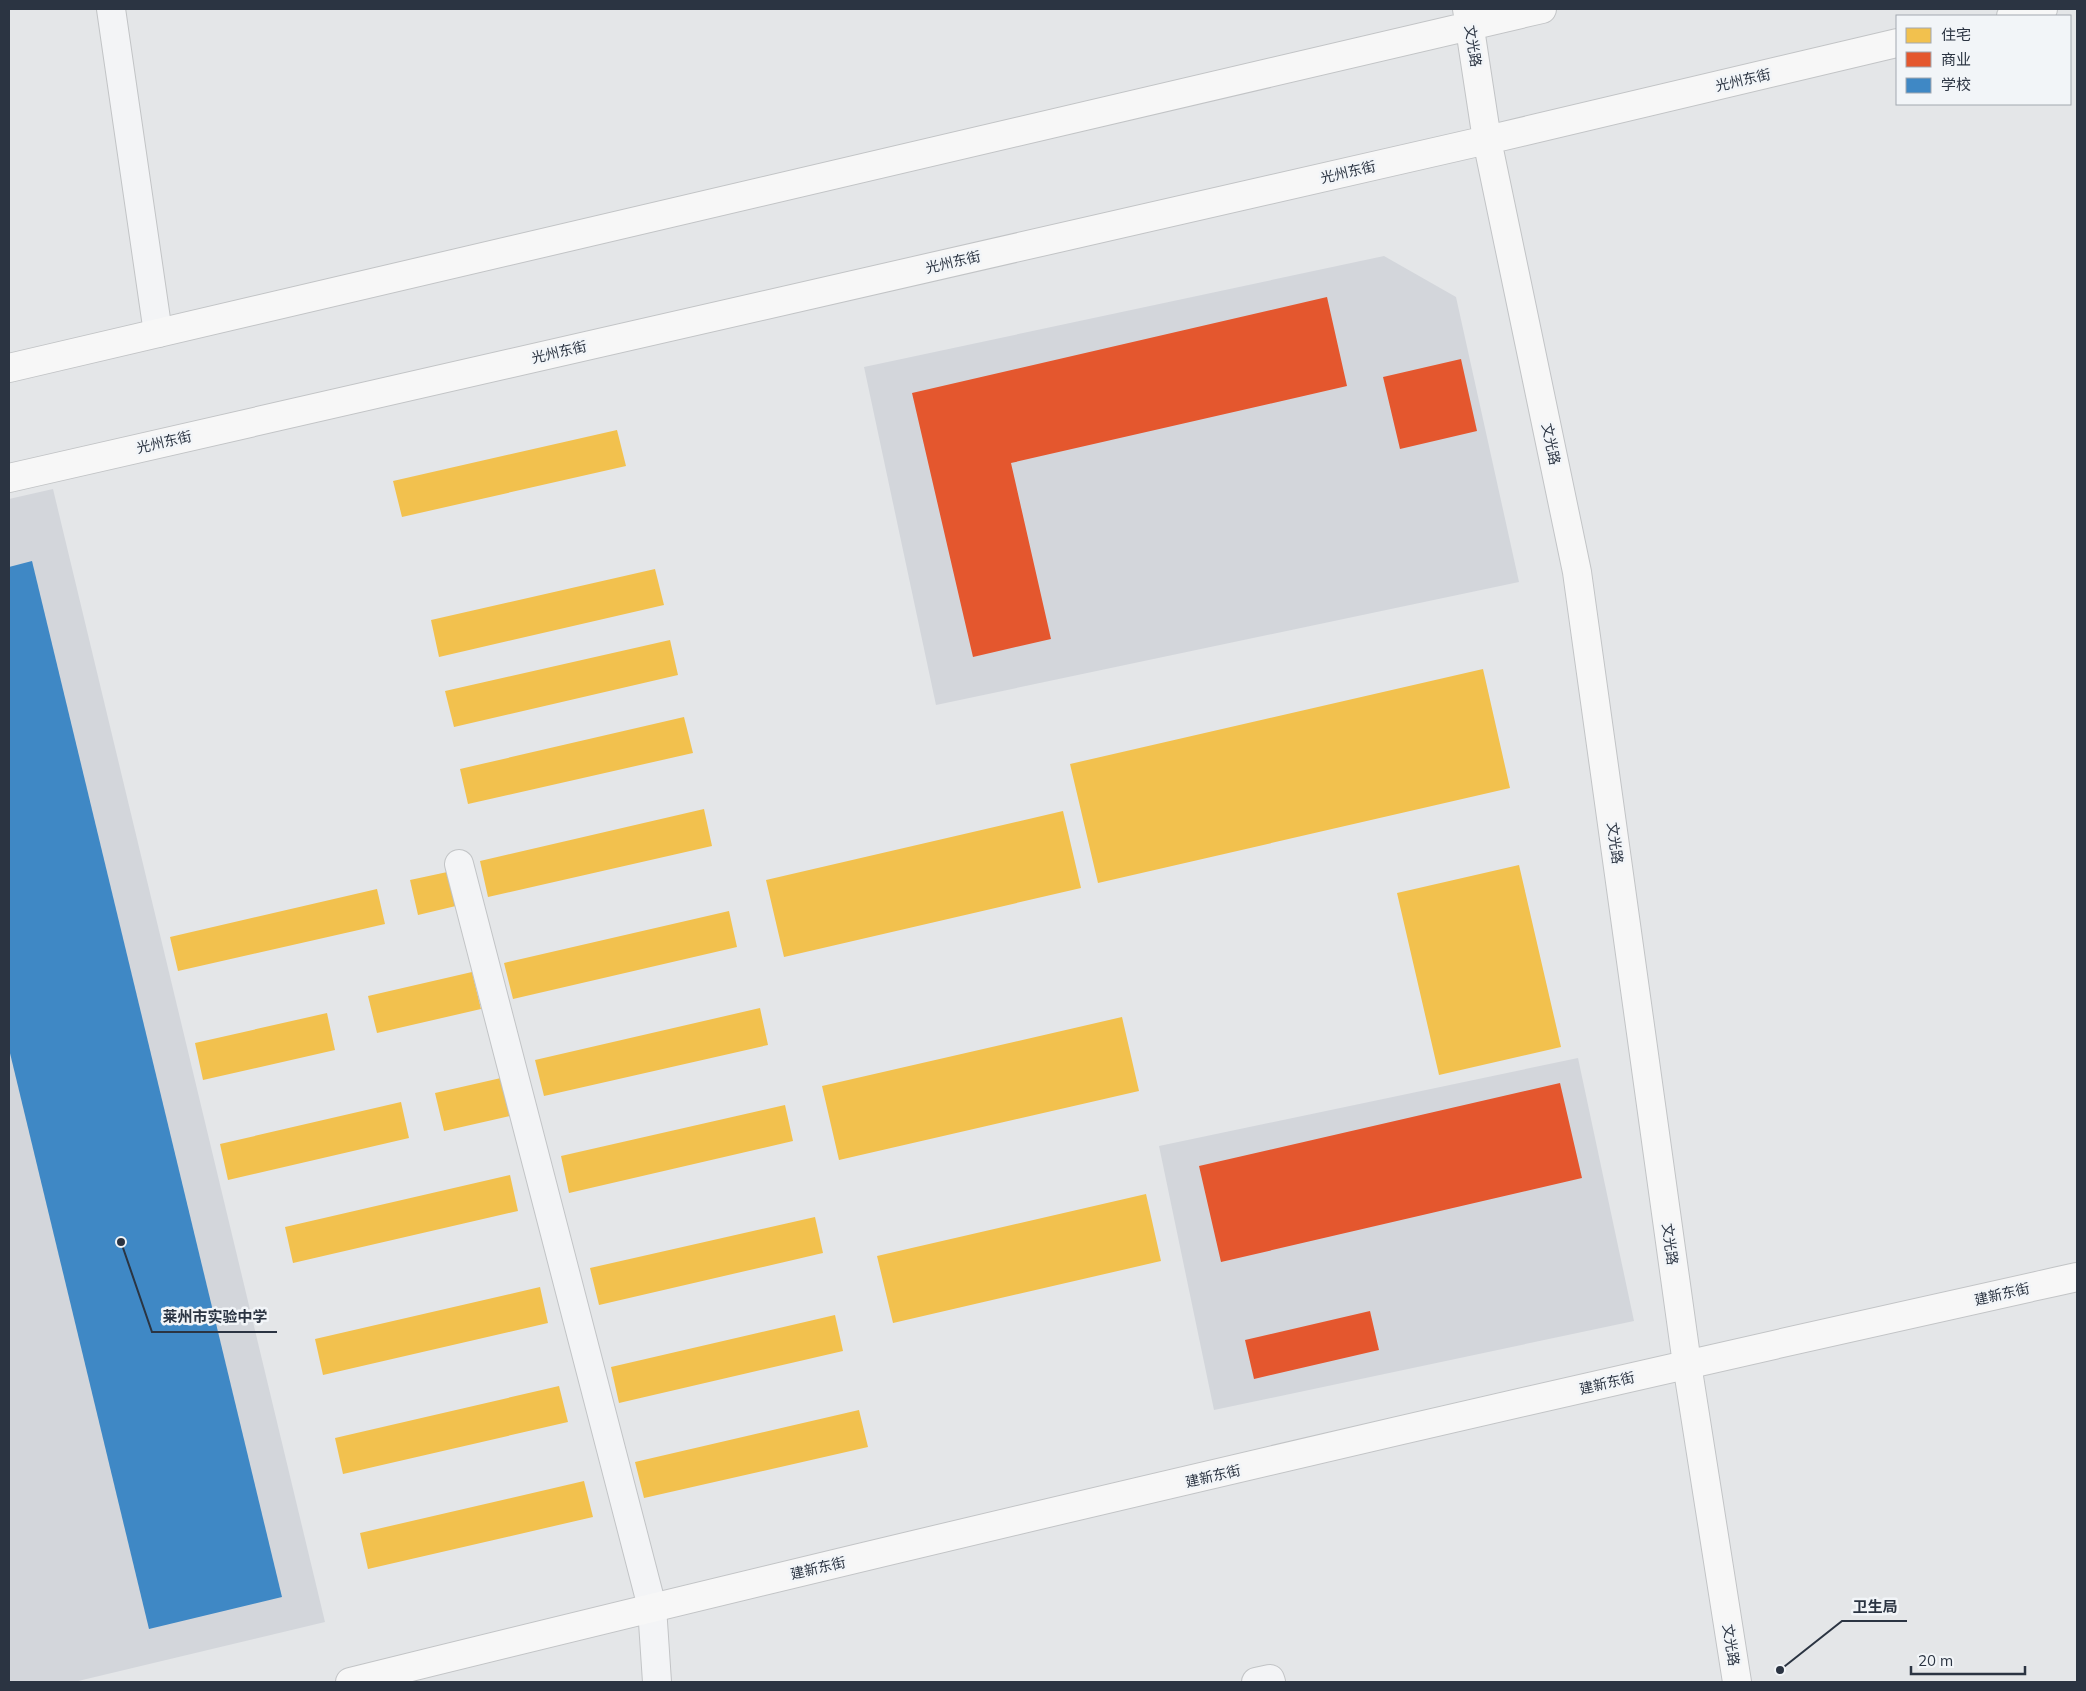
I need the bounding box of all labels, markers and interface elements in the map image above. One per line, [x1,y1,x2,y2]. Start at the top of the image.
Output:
legend [1896,15,2071,105]
street label: 文光路 [1461,24,1485,68]
text: 住宅 [1941,25,1971,44]
text: 商业 [1941,50,1971,69]
street label: 光州东街 [1714,65,1772,95]
text: 学校 [1941,75,1971,94]
street label: 光州东街 [1319,157,1377,187]
street label: 光州东街 [924,247,982,277]
street label: 光州东街 [530,337,588,367]
street label: 文光路 [1538,422,1564,466]
street label: 光州东街 [135,427,193,457]
street label: 文光路 [1603,821,1627,865]
street label: 文光路 [1658,1222,1682,1266]
street label: 建新东街 [1973,1279,2031,1309]
callout: 莱州市实验中学 [152,1302,277,1332]
text: 莱州市实验中学 [162,1307,268,1326]
street label: 建新东街 [1578,1368,1636,1398]
street label: 建新东街 [1184,1461,1242,1491]
street label: 建新东街 [789,1553,847,1583]
callout: 卫生局 [1842,1591,1907,1621]
text: 卫生局 [1852,1597,1898,1616]
street label: 文光路 [1719,1623,1743,1667]
scale bar [1911,1644,2025,1676]
text: 20 m [1918,1651,1953,1670]

